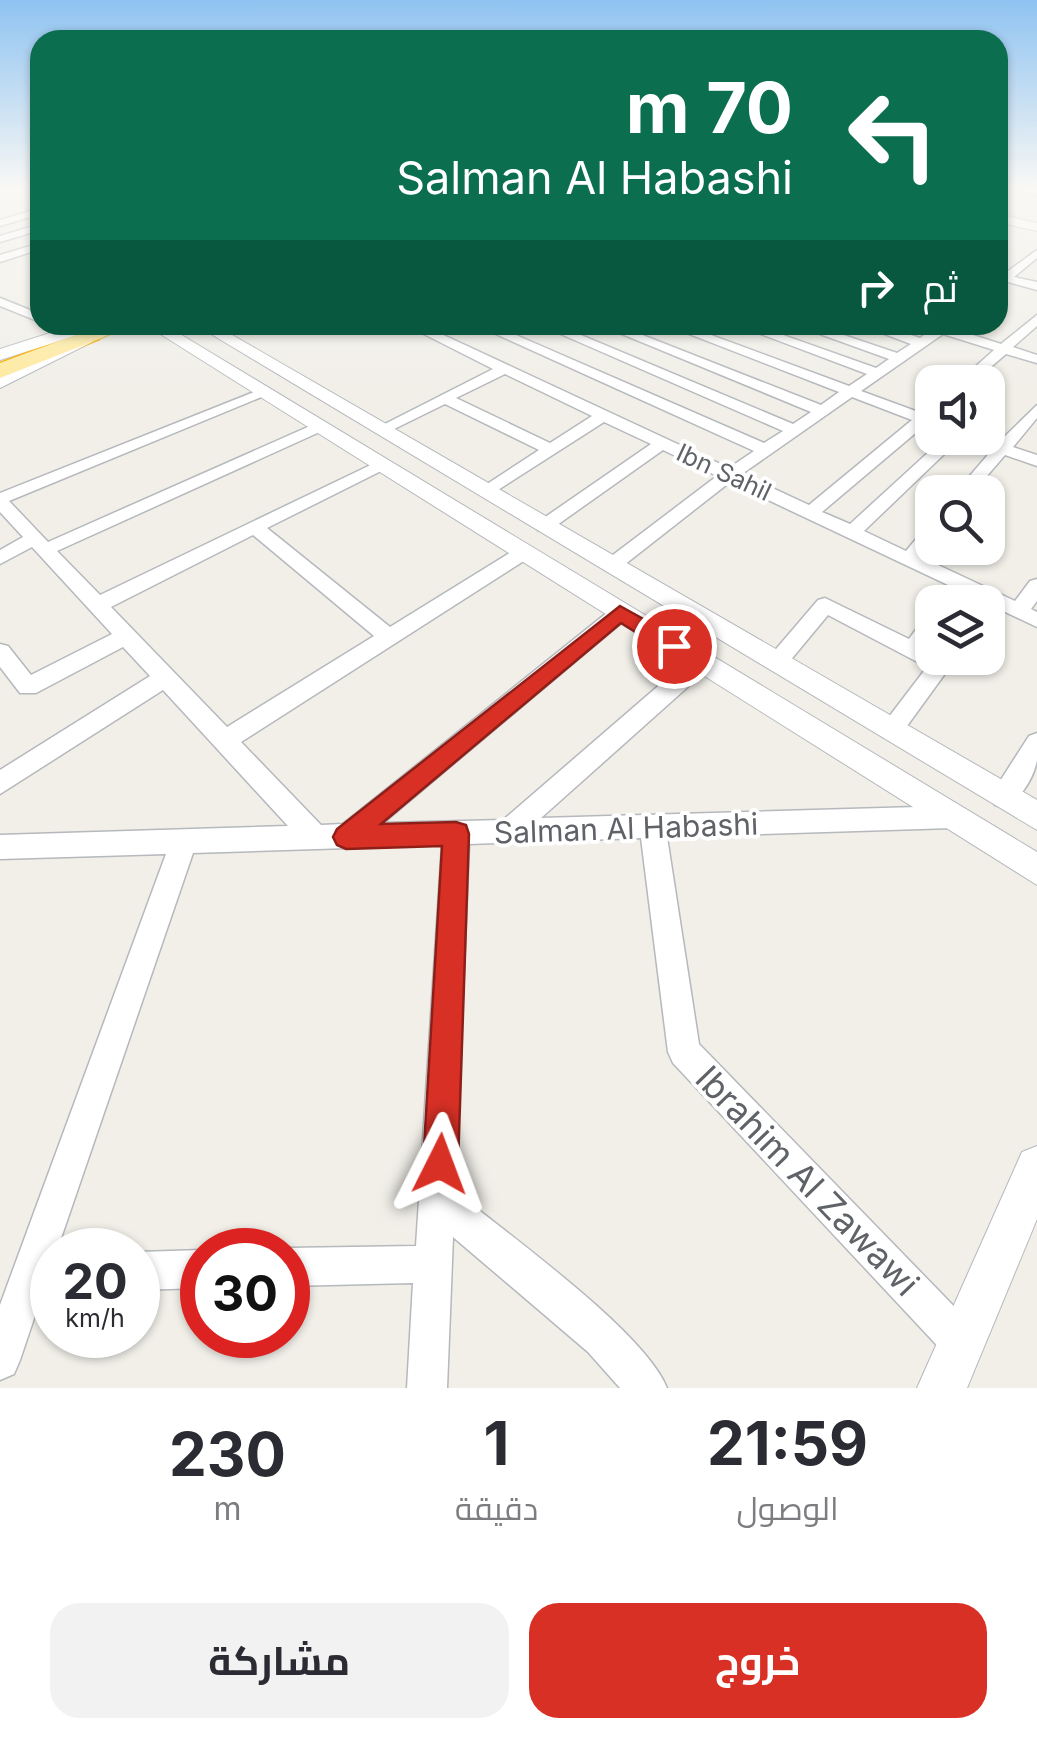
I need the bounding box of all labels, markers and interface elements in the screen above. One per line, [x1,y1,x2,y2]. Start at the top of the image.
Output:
text: 70 m [626,65,793,150]
icon: left [828,70,958,200]
text: Salman Al Habashi [396,150,793,205]
icon: right [848,260,903,315]
text: ثم [923,265,958,311]
map controls [915,365,1005,675]
button: sound [915,365,1005,455]
street label: Ibn Sahil [672,437,776,507]
button: search [915,475,1005,565]
button: layers [915,585,1005,675]
pin [632,604,717,689]
icon: arrive [647,619,702,674]
street label: Salman Al Habashi [493,805,759,851]
street label: Ibrahim Al Zawawi [687,1057,928,1304]
position arrow [388,1112,492,1216]
speed limit sign: 30 [180,1228,310,1358]
text: 20 [62,1251,128,1311]
text: km/h [65,1303,125,1333]
text: 1 [484,1407,509,1479]
text: 21:59 [707,1407,868,1479]
text: 230 [169,1418,286,1490]
text: m [213,1489,241,1528]
text: دقيقة [455,1489,538,1528]
text: الوصول [737,1489,839,1528]
button: مشاركة [50,1603,509,1718]
button: خروج [529,1603,987,1718]

